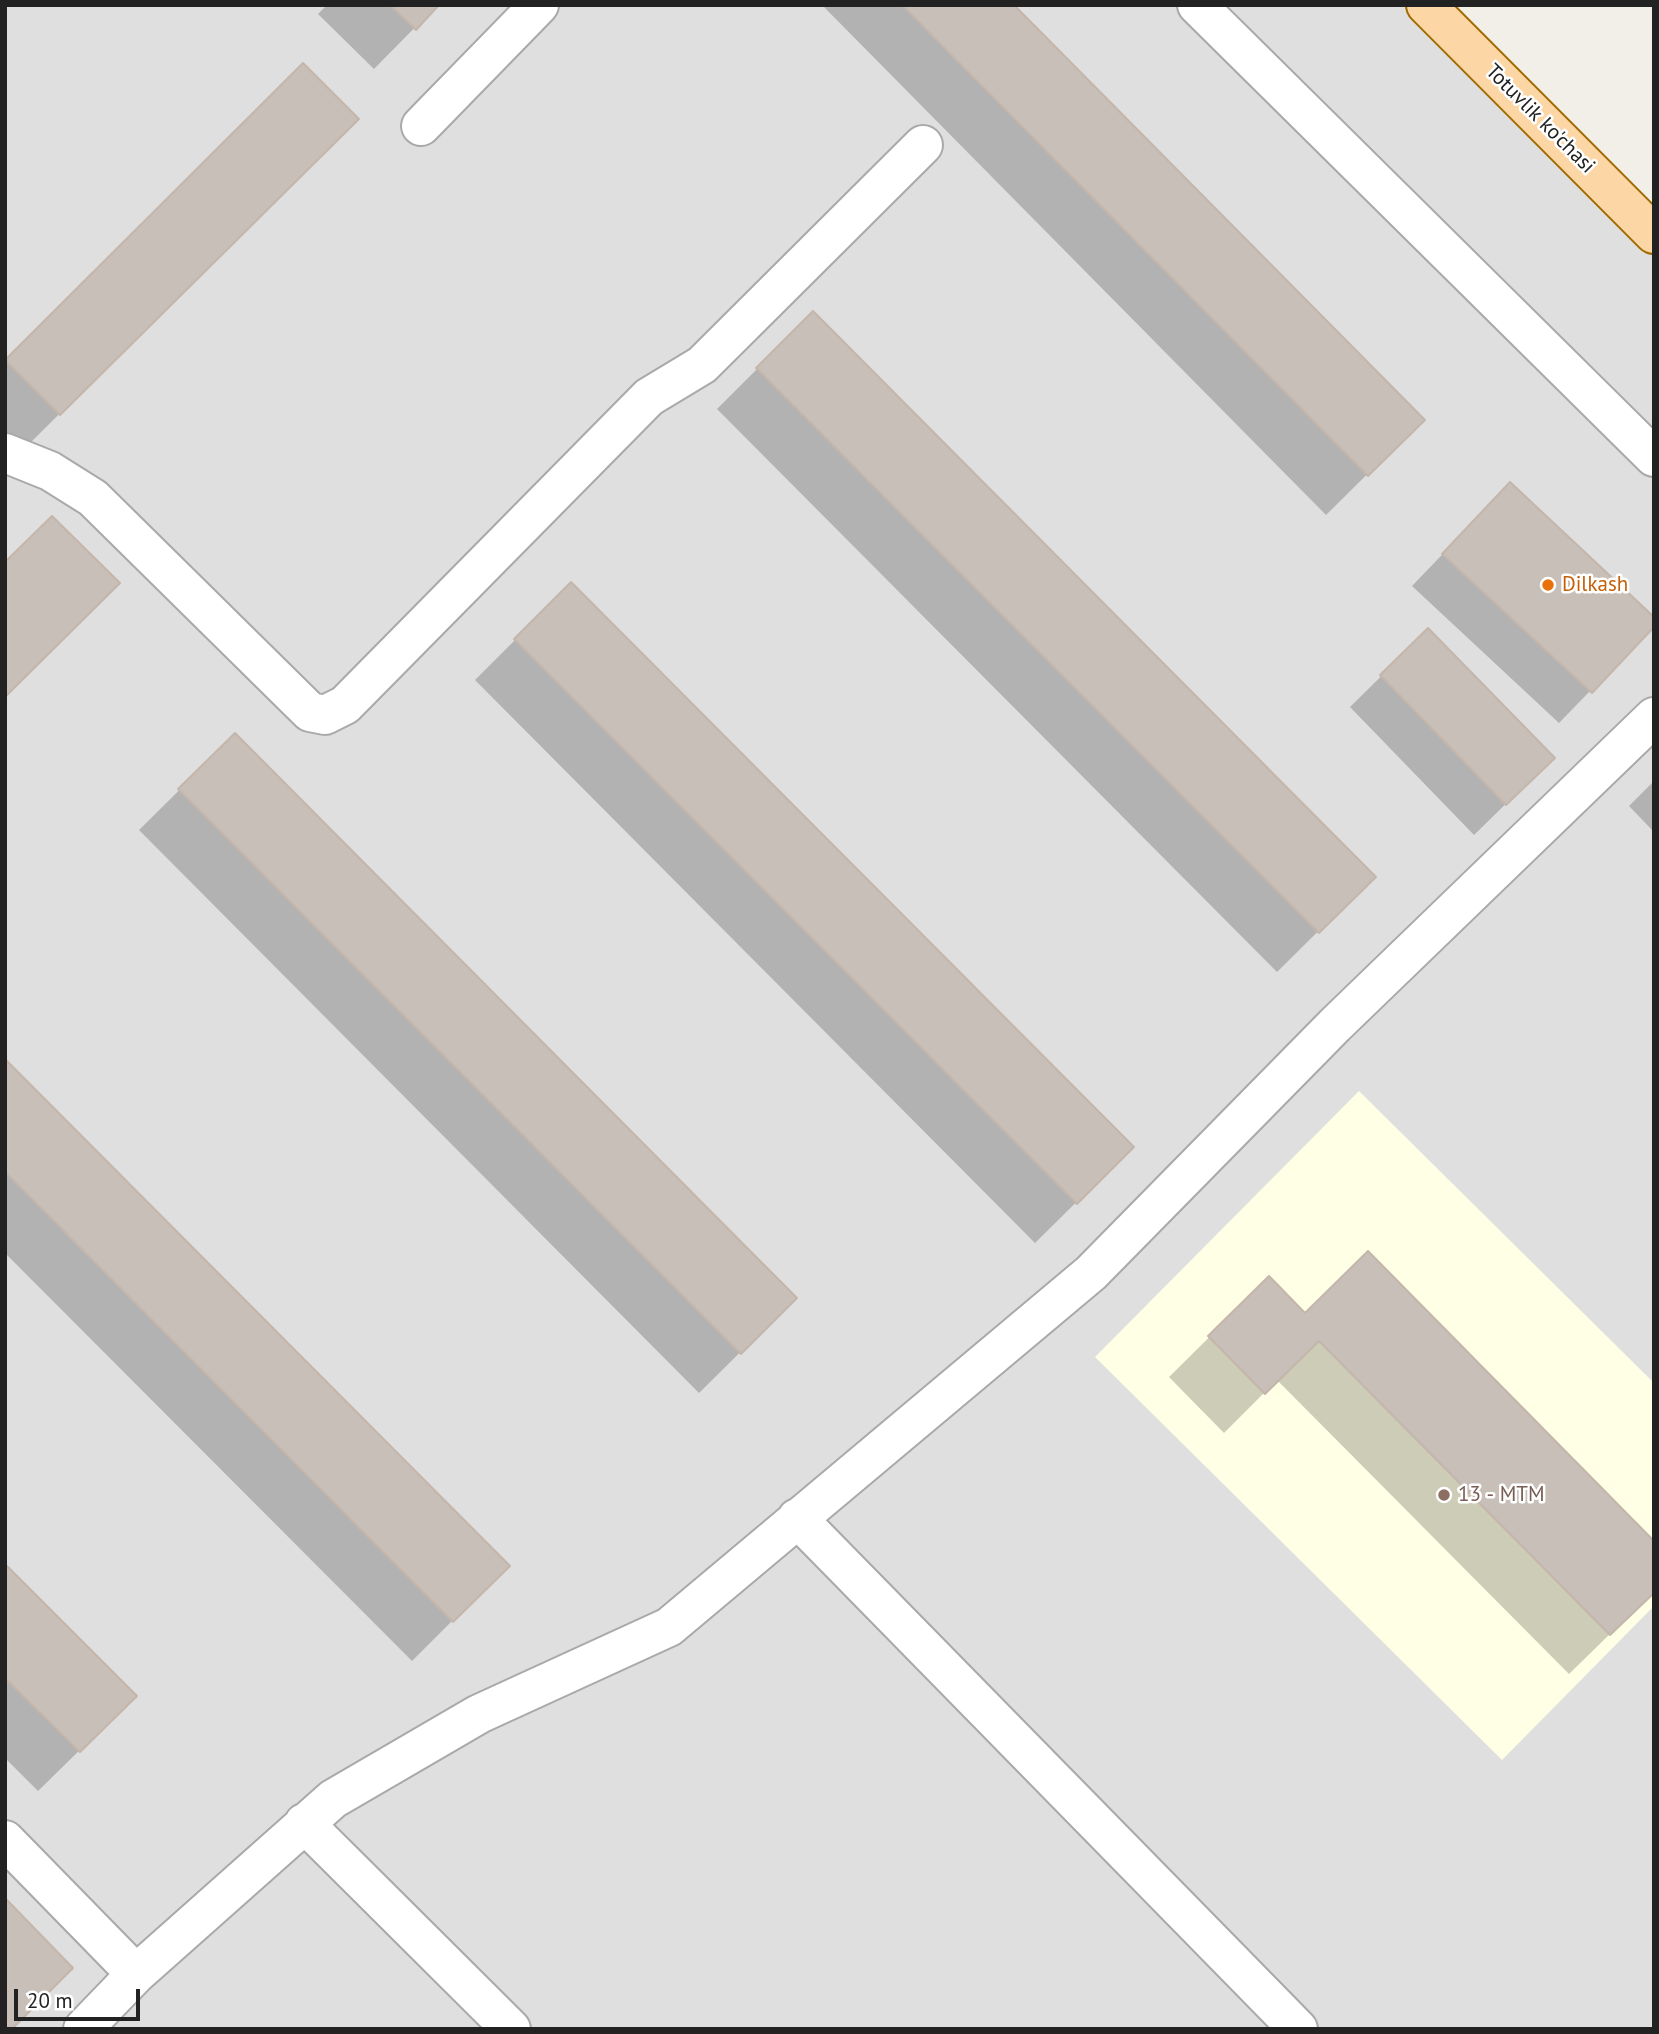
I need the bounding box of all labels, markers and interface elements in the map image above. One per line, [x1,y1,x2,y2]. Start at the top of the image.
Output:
street label: Totuvlik ko'chasi [1480,59,1600,179]
place label: Dilkash [1562,572,1628,598]
marker: Dilkash [1540,577,1556,593]
place label: 13 - MTM [1458,1482,1545,1508]
marker: 13 - MTM [1436,1487,1452,1503]
scale bar [18,1974,144,2018]
text: 20 m [27,1987,73,2014]

